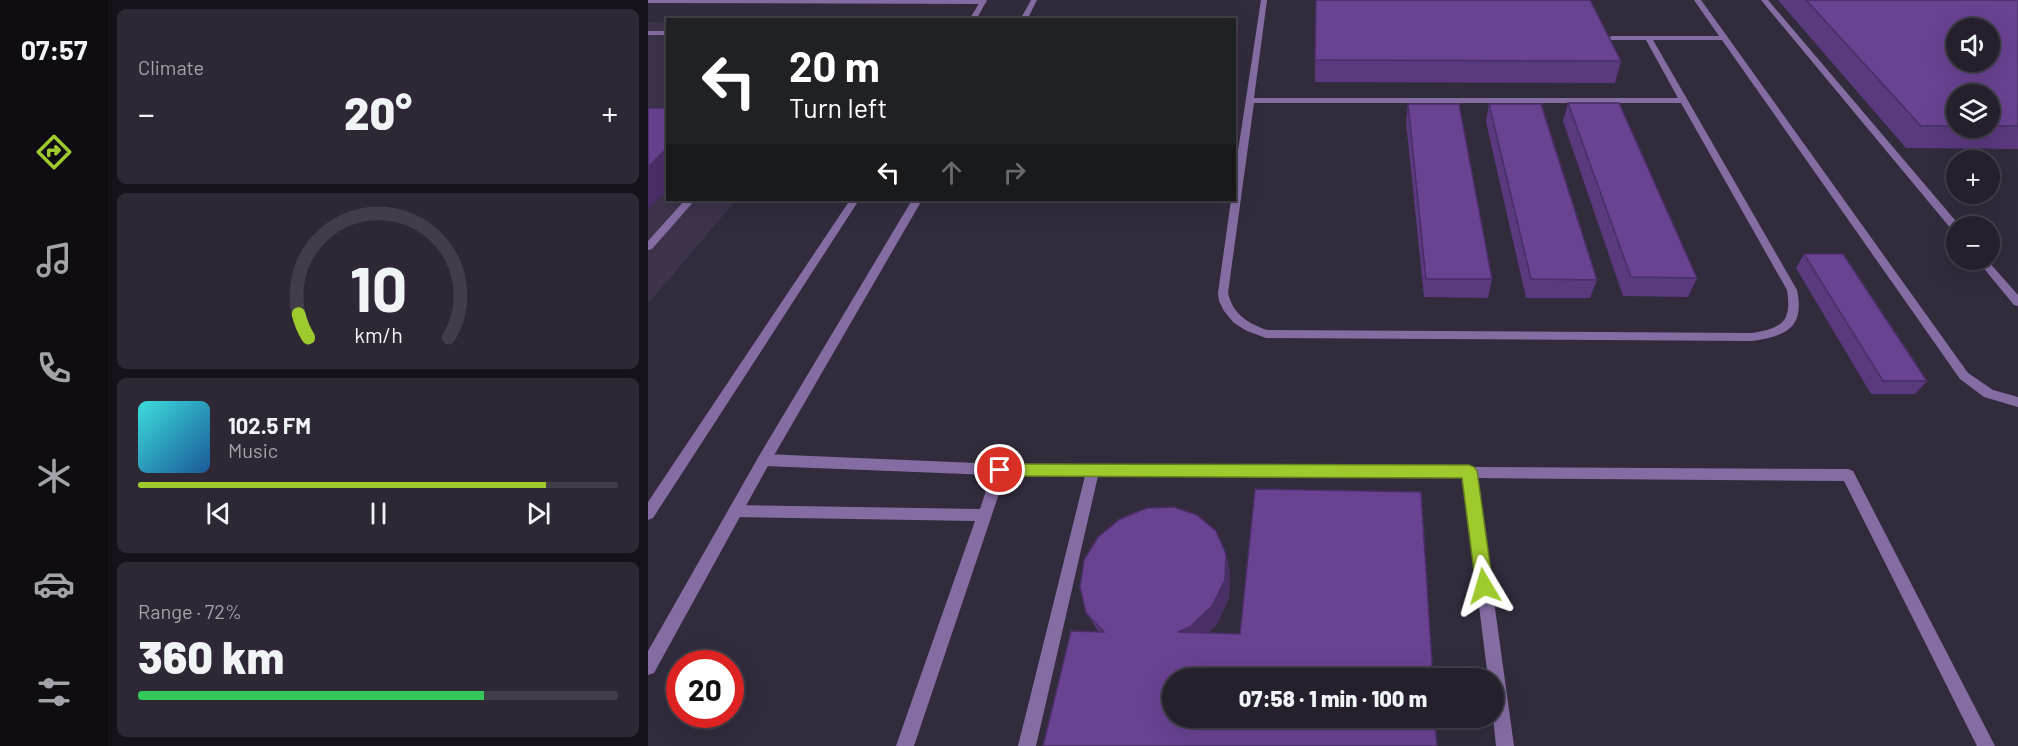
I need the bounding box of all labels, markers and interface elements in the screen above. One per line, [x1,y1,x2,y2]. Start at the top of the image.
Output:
map controls [1946,18,2000,270]
button: sound [1946,18,2000,72]
text: 07:57 [21,33,87,65]
text: 20 m [789,40,880,90]
icon: left [690,42,768,120]
text: Climate [138,55,204,79]
button: layers [1946,84,2000,138]
text: 20° [344,85,412,139]
text: Turn left [789,91,887,123]
text: − [138,93,155,133]
text: + [602,93,618,133]
icon: directions [33,131,75,173]
button: + [1946,150,2000,204]
icon: left [872,156,905,189]
icon: ahead [935,156,968,189]
icon: right [998,156,1031,189]
button: − [1946,216,2000,270]
icon: music [33,239,75,281]
text: 10 [349,250,407,324]
text: km/h [354,322,402,347]
icon: phone [33,347,75,389]
text: 102.5 FM [228,412,311,438]
text: Music [228,438,278,462]
pin [974,444,1025,495]
icon: arrive [983,453,1016,486]
icon: climate [33,455,75,497]
icon: previous [202,497,235,530]
icon: pause [362,497,395,530]
icon: next [522,497,555,530]
position arrow [1452,554,1516,618]
icon: car [33,563,75,605]
text: Range · 72% [138,599,242,623]
text: 360 km [138,629,284,683]
speed limit sign: 20 [666,650,744,728]
icon: filters [33,671,75,713]
text: 07:58 · 1 min · 100 m [1239,685,1427,711]

